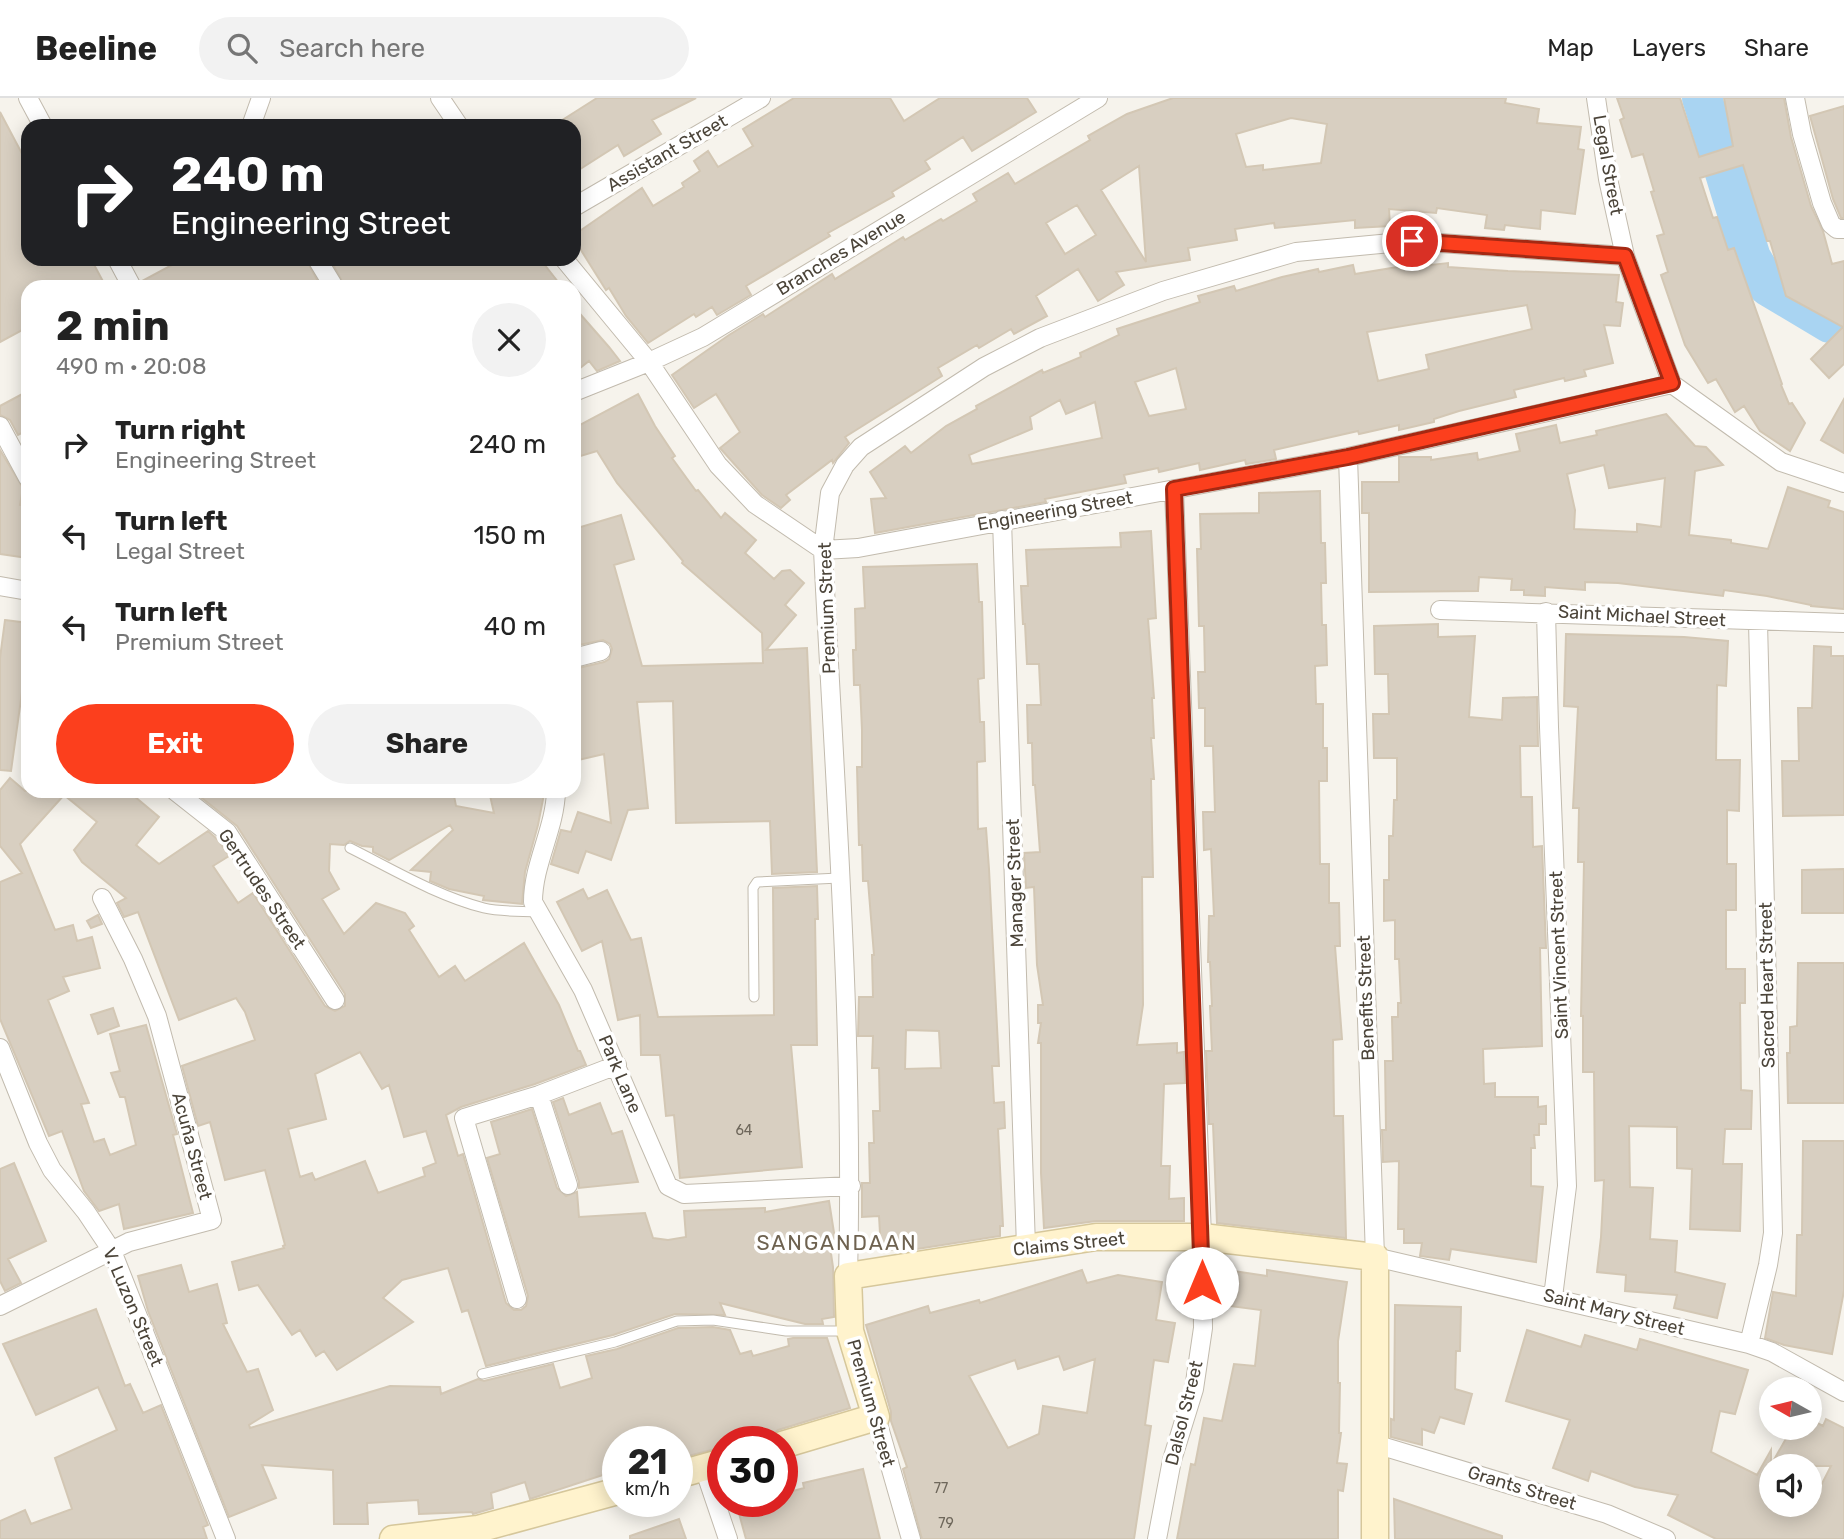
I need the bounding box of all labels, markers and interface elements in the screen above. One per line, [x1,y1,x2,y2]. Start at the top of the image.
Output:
search box [199,17,689,80]
text: Beeline [35,29,157,68]
icon: search [223,29,261,67]
text: Search here [279,33,425,64]
text: Map [1547,34,1594,62]
text: Layers [1632,34,1706,62]
text: Share [1744,34,1809,62]
street label: Assistant Street [603,110,731,196]
street label: Legal Street [1588,113,1628,217]
text: 240 m [171,145,325,203]
icon: right [56,147,147,238]
text: Engineering Street [171,204,451,242]
street label: Branches Avenue [772,206,910,300]
pin [1382,211,1442,271]
icon: arrive [1393,222,1431,260]
text: 2 min [56,301,170,351]
button: close [472,303,546,377]
text: 490 m · 20:08 [56,352,207,380]
text: Turn right [115,415,245,446]
icon: right [56,426,94,464]
text: 240 m [469,429,546,460]
text: Engineering Street [115,446,316,474]
street label: Engineering Street [976,487,1134,535]
text: Turn left [115,506,227,537]
icon: left [56,517,94,555]
text: 150 m [473,520,546,551]
text: Legal Street [115,537,245,565]
street label: Premium Street [814,542,840,674]
text: Turn left [115,597,227,628]
street label: Saint Michael Street [1557,601,1727,631]
icon: left [56,608,94,646]
text: 40 m [484,611,546,642]
text: Premium Street [115,628,284,656]
button: Exit [56,704,294,784]
button: Share [308,704,546,784]
street label: Manager Street [1002,818,1028,948]
street label: Gertrudes Street [214,825,310,953]
street label: Saint Vincent Street [1545,870,1573,1040]
street label: Sacred Heart Street [1755,902,1779,1068]
street label: Benefits Street [1353,935,1379,1061]
street label: Park Lane [594,1032,646,1116]
street label: Acuña Street [167,1090,217,1202]
house number: 64 [735,1122,753,1139]
street label: Claims Street [1012,1227,1126,1261]
district label: SANGANDAAN [756,1230,918,1255]
street label: V. Luzon Street [98,1244,168,1370]
position arrow [1165,1246,1239,1320]
street label: Saint Mary Street [1541,1284,1687,1340]
street label: Premium Street [842,1337,900,1469]
street label: Dalsol Street [1160,1358,1208,1468]
north arrow [1759,1377,1822,1440]
map controls [1759,1377,1822,1517]
speed limit sign: 30 [707,1426,798,1517]
text: 21 [627,1441,668,1483]
button: sound [1759,1454,1822,1517]
street label: Grants Street [1465,1461,1579,1515]
text: km/h [625,1478,670,1500]
house number: 77 [934,1480,948,1497]
house number: 79 [938,1515,954,1532]

